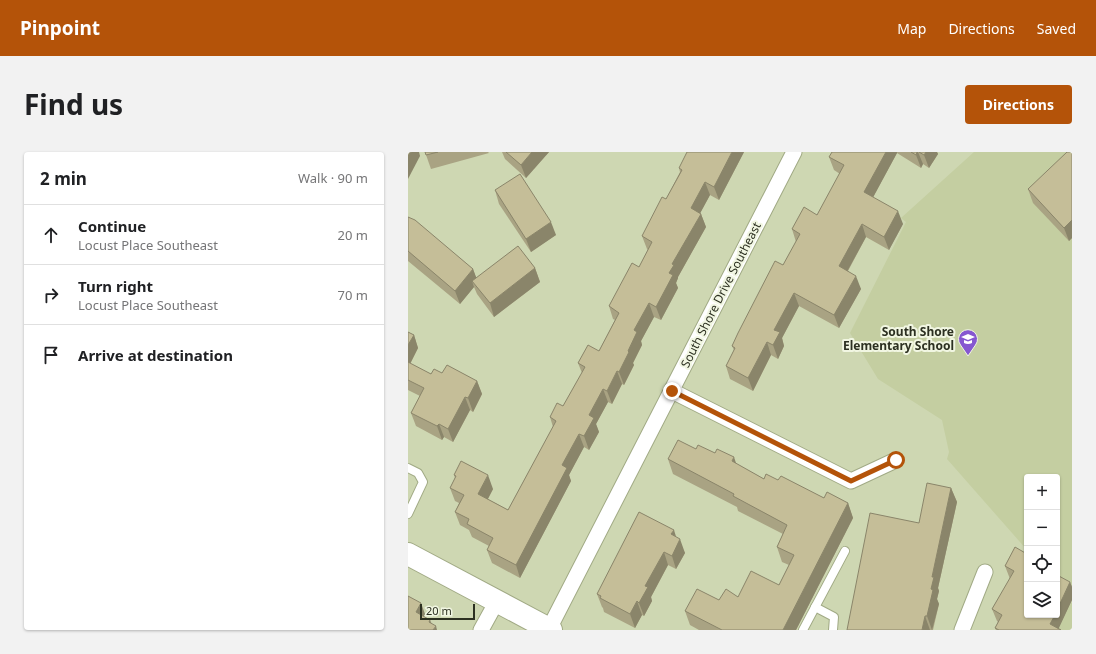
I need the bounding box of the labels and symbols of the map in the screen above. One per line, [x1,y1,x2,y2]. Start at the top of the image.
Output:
street label: South Shore Drive Southeast [676,218,765,371]
place label: South Shore Elementary School [843,323,954,354]
school or university icon: South Shore Elementary School [957,328,979,356]
route end [663,382,681,400]
route start [887,451,905,469]
scale bar [420,602,475,621]

